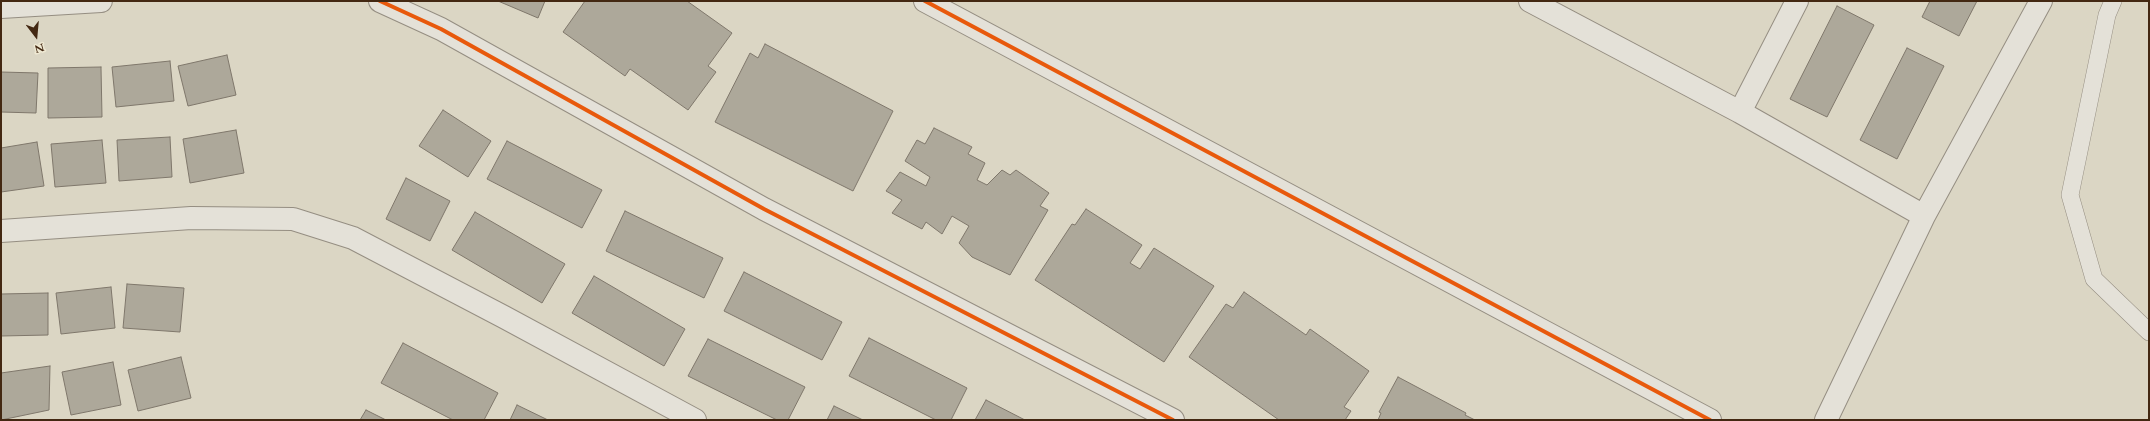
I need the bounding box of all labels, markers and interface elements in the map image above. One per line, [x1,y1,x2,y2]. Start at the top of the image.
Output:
north arrow [16,16,56,56]
text: N [33,39,46,57]

